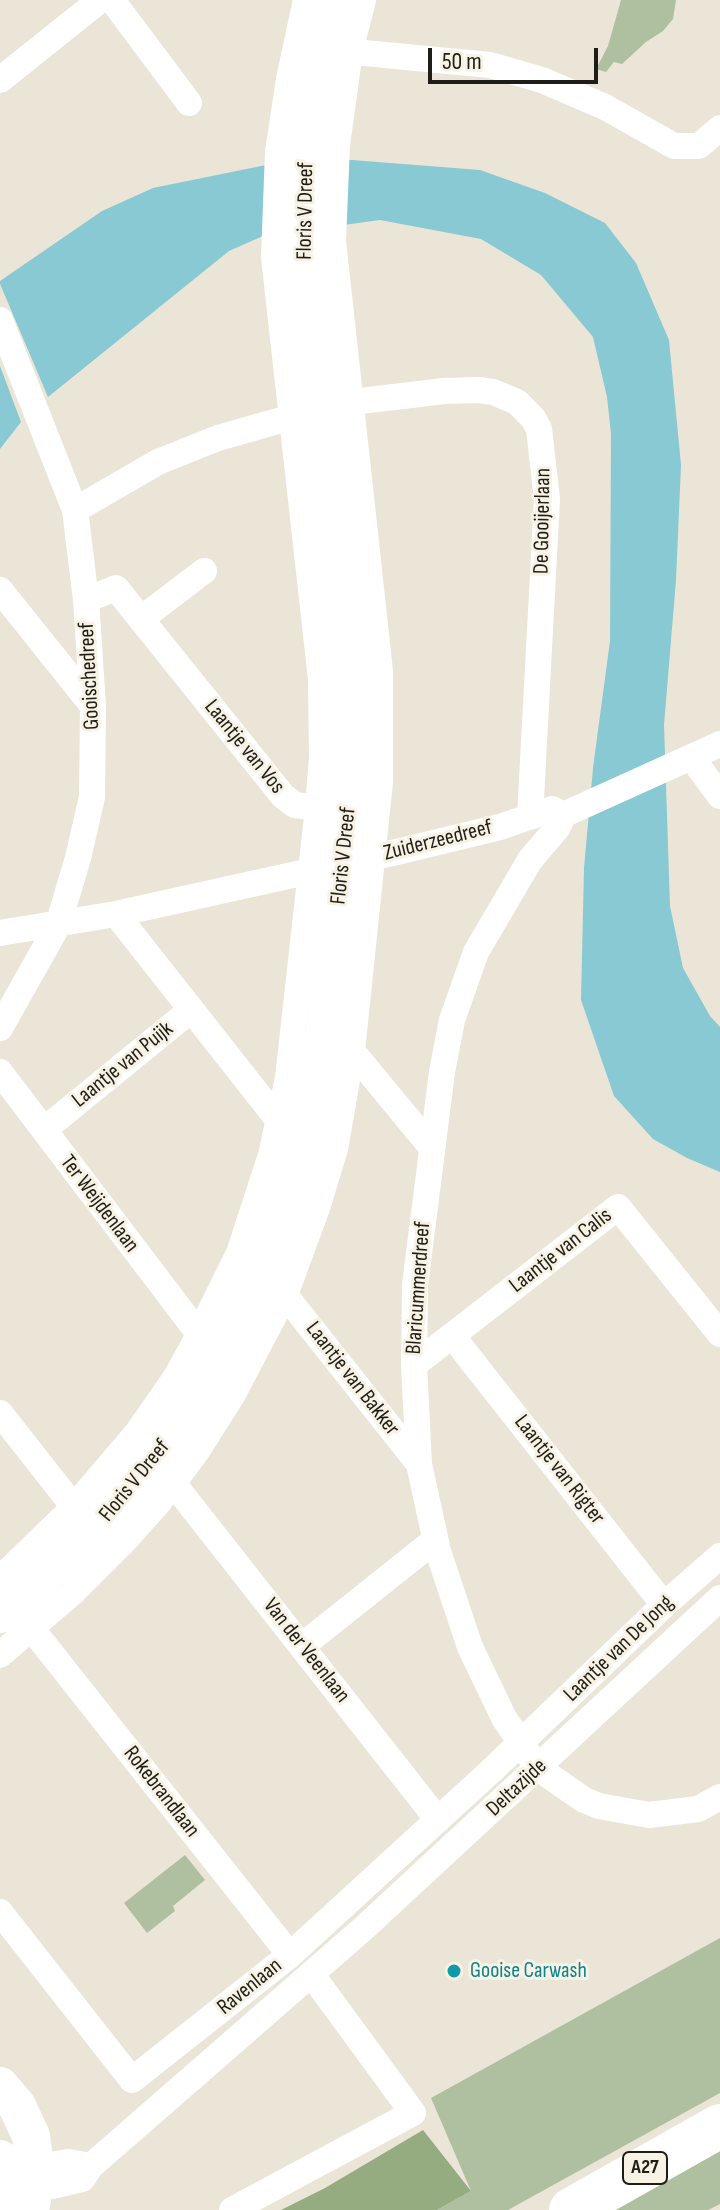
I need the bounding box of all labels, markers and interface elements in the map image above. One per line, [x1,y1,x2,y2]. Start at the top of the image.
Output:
scale bar [432,32,602,82]
text: 50 m [442,47,482,76]
street label: Floris V Dreef [292,162,320,260]
street label: De Gooijerlaan [529,468,557,574]
street label: Gooischedreef [74,622,106,730]
street label: Laantje van Vos [198,695,290,799]
street label: Floris V Dreef [326,806,362,906]
street label: Zuiderzeedreef [381,815,495,867]
street label: Laantje van Puijk [67,1016,179,1114]
street label: Ter Weijdenlaan [54,1150,144,1258]
street label: Laantje van Calis [505,1203,617,1299]
street label: Blaricummerdreef [401,1221,437,1355]
street label: Laantje van Bakker [299,1317,405,1441]
street label: Laantje van Rigter [508,1410,610,1530]
street label: Floris V Dreef [94,1435,176,1527]
street label: Laantje van De Jong [559,1590,679,1708]
street label: Van der Veenlaan [257,1594,355,1708]
street label: Rokebrandlaan [117,1741,205,1843]
street label: Deltazijde [481,1754,553,1822]
street label: Ravenlaan [212,1953,288,2021]
place label: Gooise Carwash [470,1958,587,1984]
marker: Gooise Carwash [445,1962,463,1980]
road number: A27 [623,2152,667,2184]

